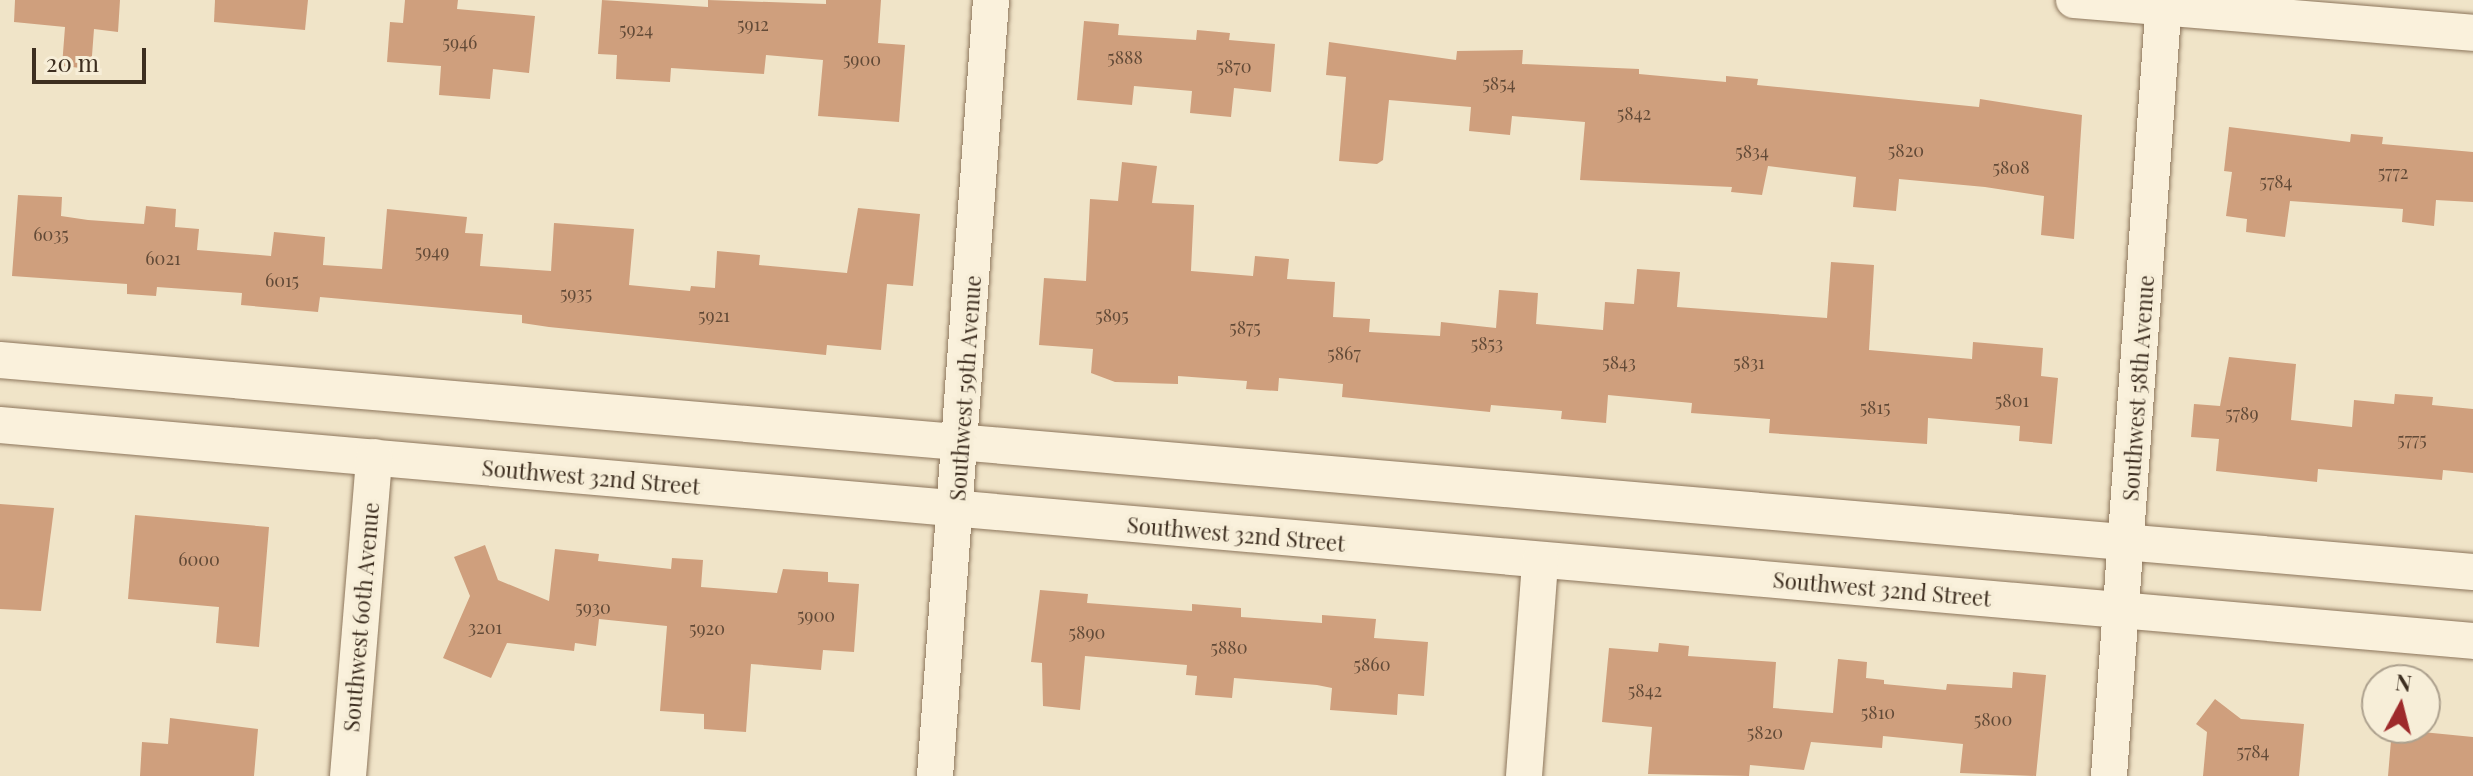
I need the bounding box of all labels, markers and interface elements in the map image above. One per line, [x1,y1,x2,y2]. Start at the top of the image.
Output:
house number: 5912 [737,13,769,35]
house number: 5924 [619,18,653,40]
house number: 5946 [443,31,477,53]
scale bar [36,32,150,82]
text: 20 m [46,46,99,78]
house number: 5888 [1107,46,1143,68]
house number: 5900 [843,48,881,70]
house number: 5870 [1217,55,1251,77]
house number: 5854 [1482,72,1516,94]
house number: 5842 [1617,102,1651,124]
house number: 5820 [1888,139,1924,161]
house number: 5834 [1735,140,1769,162]
house number: 5808 [1993,156,2029,178]
house number: 5772 [2378,161,2408,183]
house number: 5784 [2259,170,2293,192]
house number: 6035 [33,223,69,245]
house number: 5949 [415,240,449,262]
house number: 6021 [145,247,181,269]
house number: 6015 [265,269,299,291]
street label: Southwest 59th Avenue [944,274,986,502]
street label: Southwest 58th Avenue [2117,274,2159,502]
house number: 5935 [560,282,592,304]
house number: 5921 [698,304,730,326]
house number: 5895 [1095,304,1129,326]
house number: 5875 [1229,316,1261,338]
house number: 5853 [1471,332,1503,354]
house number: 5867 [1327,342,1361,364]
house number: 5843 [1602,351,1636,373]
house number: 5831 [1733,351,1765,373]
house number: 5801 [1995,389,2029,411]
house number: 5815 [1860,396,1890,418]
house number: 5789 [2225,402,2259,424]
house number: 5775 [2397,428,2427,450]
street label: Southwest 32nd Street [481,454,701,500]
street label: Southwest 60th Avenue [338,500,384,734]
street label: Southwest 32nd Street [1126,511,1346,557]
house number: 6000 [178,548,220,570]
street label: Southwest 32nd Street [1772,566,1992,612]
house number: 5930 [575,596,611,618]
house number: 5900 [797,604,835,626]
house number: 3201 [468,616,502,638]
house number: 5920 [689,617,725,639]
house number: 5890 [1069,621,1105,643]
house number: 5880 [1211,636,1247,658]
house number: 5860 [1354,653,1390,675]
north arrow [2361,664,2441,744]
text: N [2394,666,2413,698]
house number: 5842 [1628,679,1662,701]
house number: 5810 [1861,701,1895,723]
house number: 5800 [1974,708,2012,730]
house number: 5820 [1747,721,1783,743]
house number: 5784 [2236,740,2270,762]

